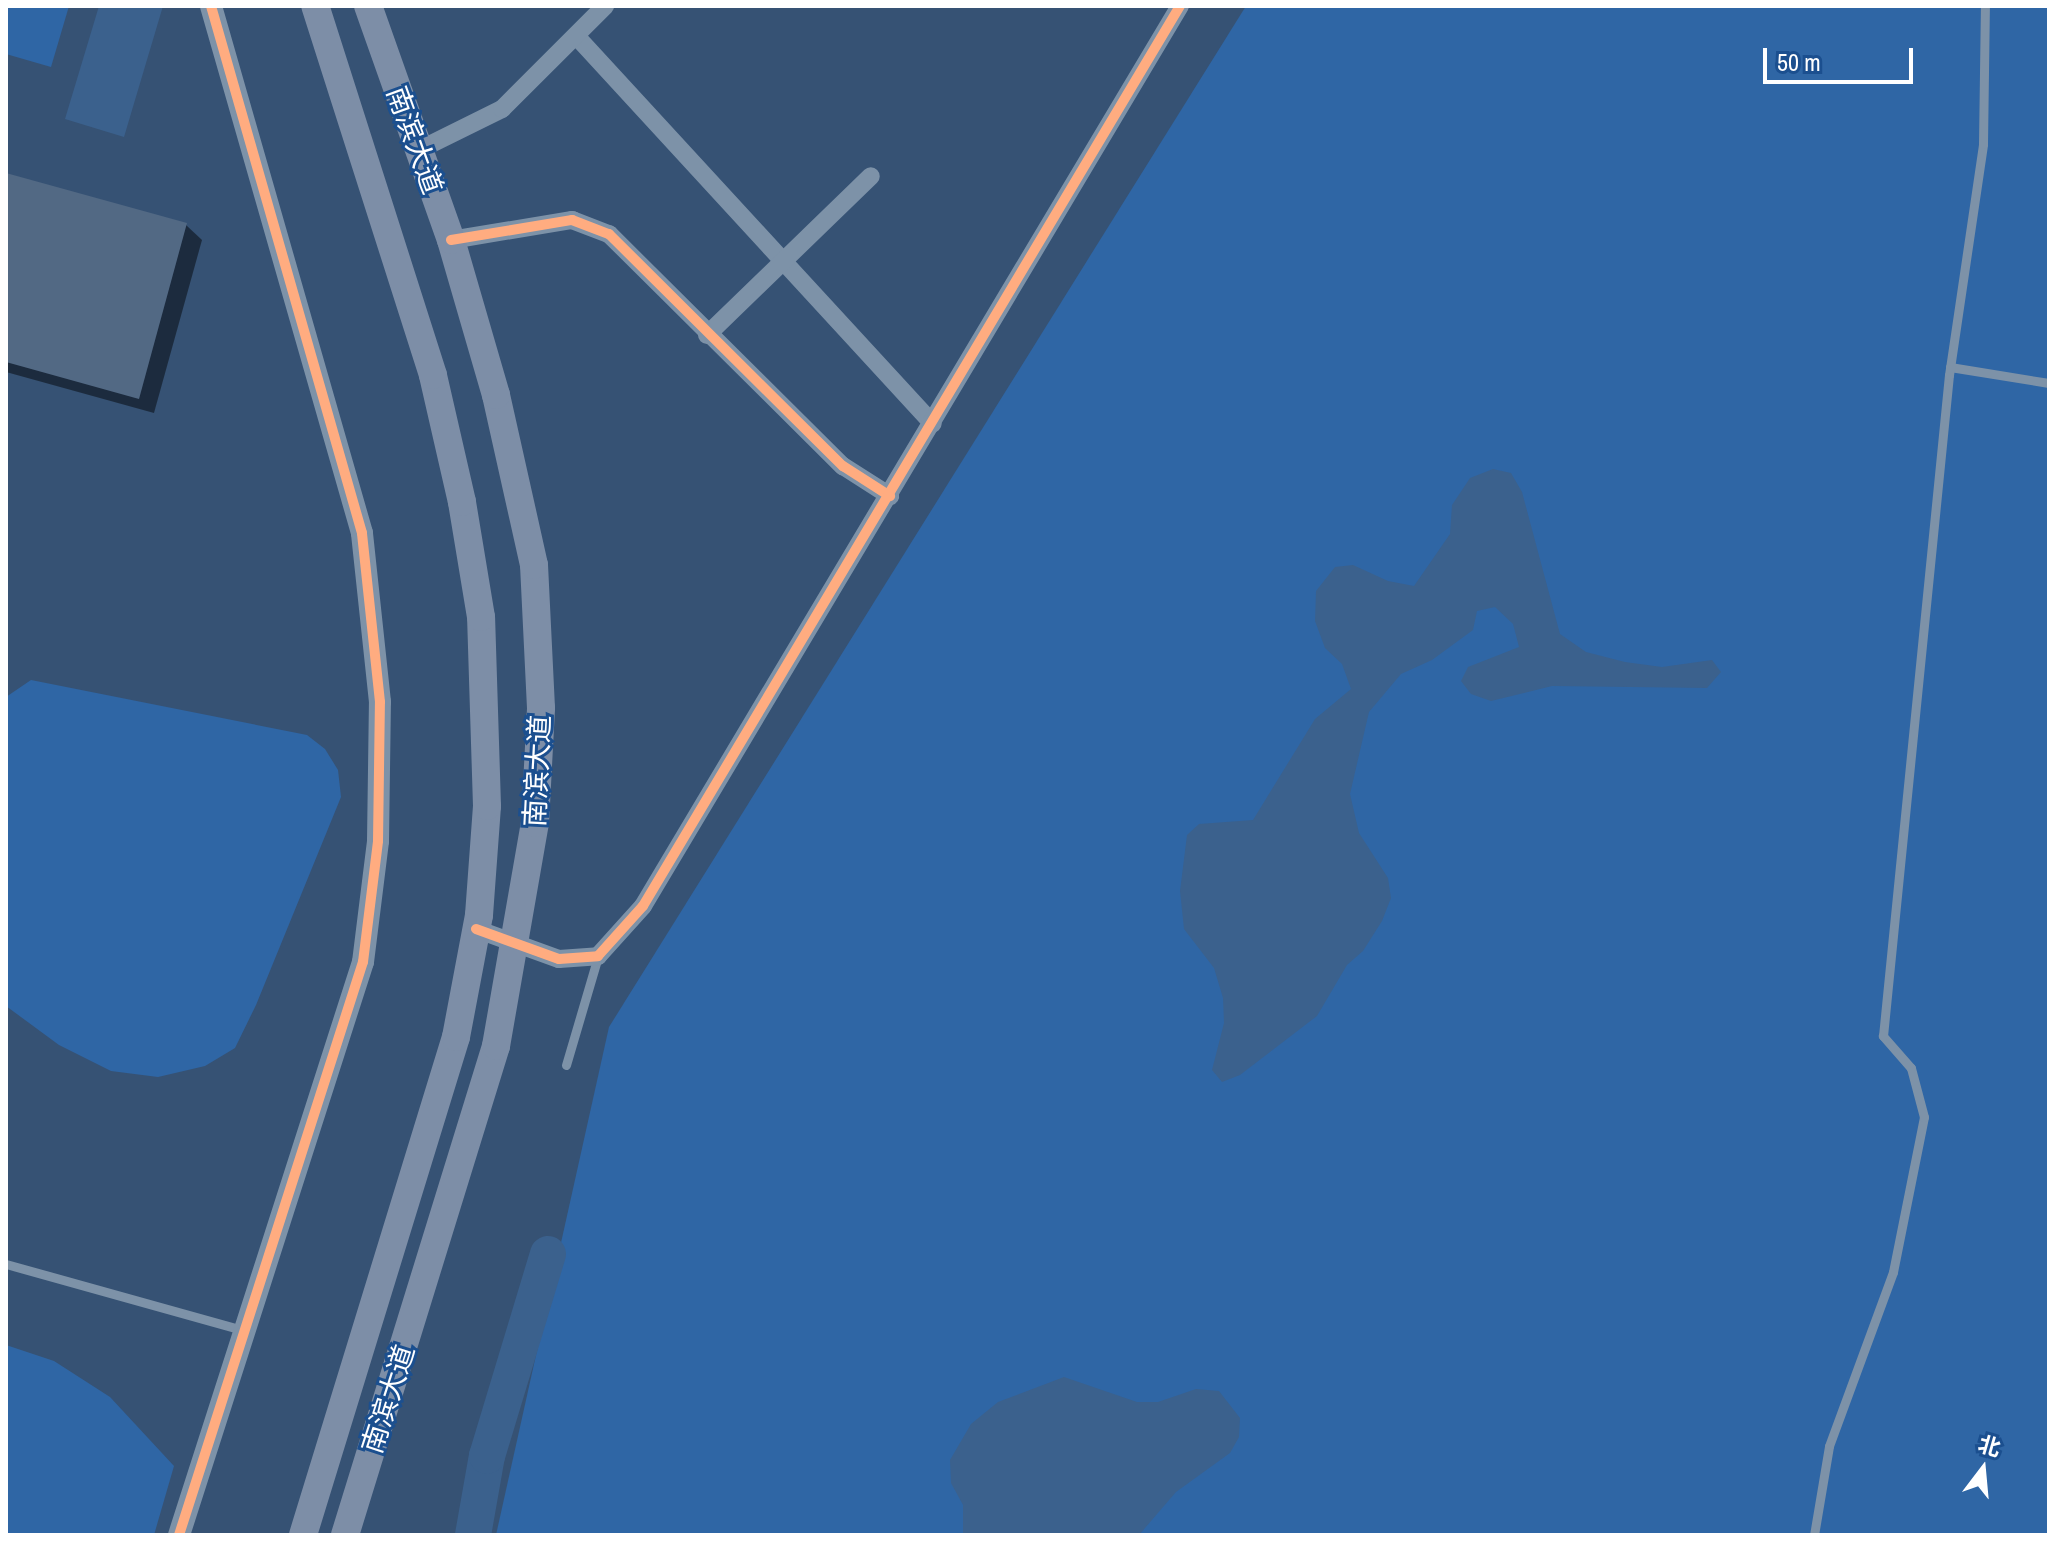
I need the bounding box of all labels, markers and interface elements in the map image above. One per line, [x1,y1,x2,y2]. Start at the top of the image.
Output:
scale bar [1767,32,1917,82]
text: 50 m [1777,46,1821,78]
street label: 南滨大道 [380,82,450,198]
street label: 南滨大道 [517,714,557,828]
street label: 南滨大道 [355,1341,421,1457]
text: 北 [1975,1428,2004,1463]
north arrow [1943,1429,2023,1509]

